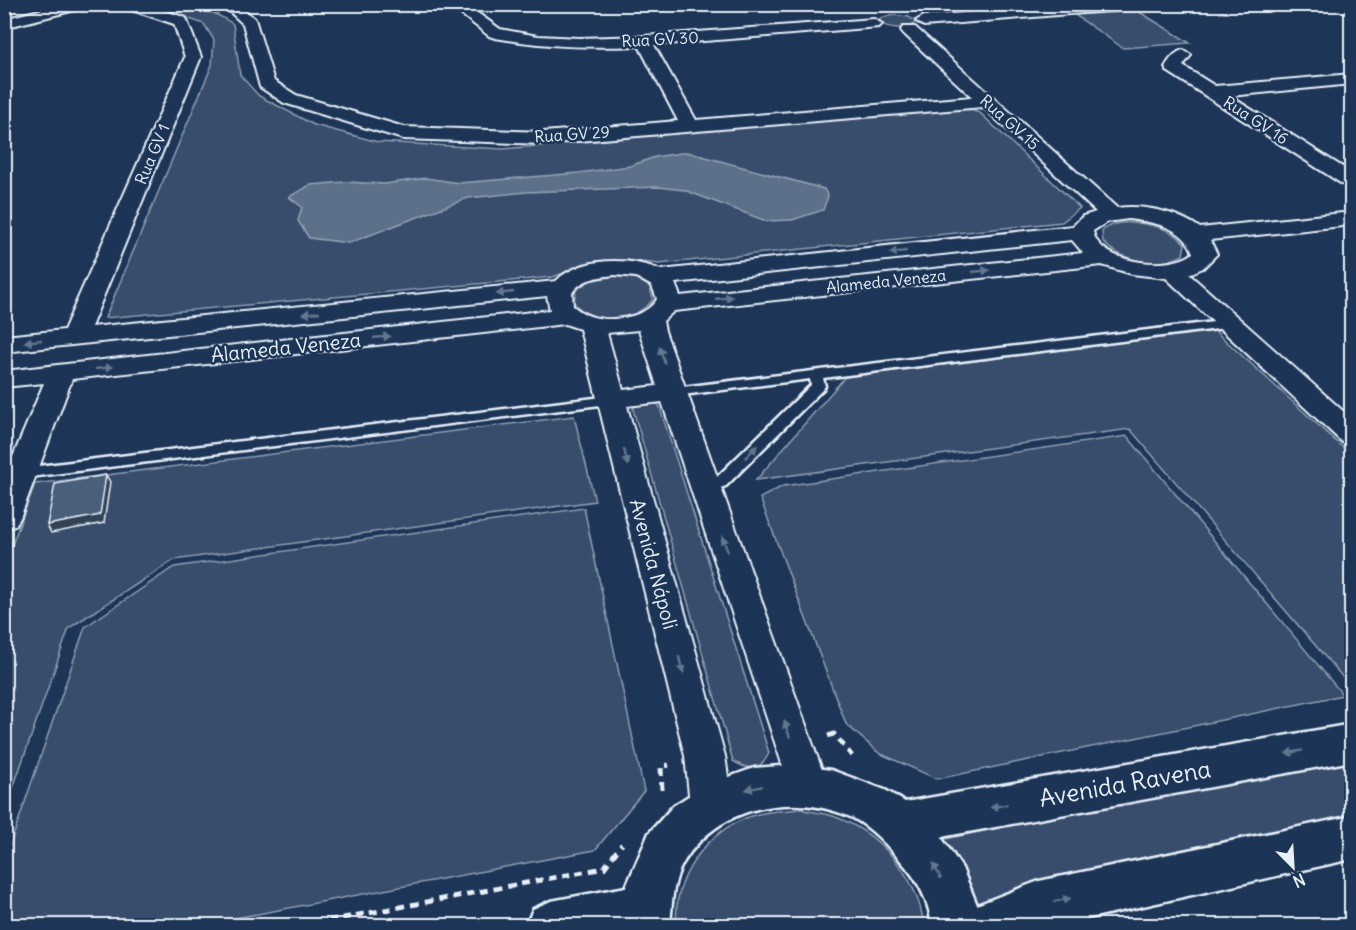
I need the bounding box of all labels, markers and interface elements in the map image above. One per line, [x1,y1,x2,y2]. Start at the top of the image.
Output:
street label: Rua GV 30 [621,27,699,51]
street label: Rua GV 15 [976,90,1044,154]
street label: Rua GV 16 [1220,92,1292,148]
street label: Rua GV 1 [130,121,174,187]
street label: Rua GV 29 [534,121,610,147]
one-way arrow [889,247,908,257]
street label: Alameda Veneza [825,265,947,297]
one-way arrow [972,266,991,276]
one-way arrow [495,288,514,298]
one-way arrow [715,294,734,303]
one-way arrow [301,308,320,317]
street label: Alameda Veneza [210,327,362,367]
one-way arrow [372,332,391,342]
one-way arrow [24,336,43,346]
one-way arrow [656,346,666,364]
one-way arrow [95,363,114,373]
one-way arrow [744,446,758,460]
one-way arrow [621,447,631,466]
street label: Avenida Nápoli [625,496,683,632]
one-way arrow [719,535,729,553]
one-way arrow [676,656,686,675]
one-way arrow [782,720,791,738]
one-way arrow [1284,748,1303,757]
street label: Avenida Ravena [1037,753,1213,813]
one-way arrow [744,784,763,793]
one-way arrow [989,802,1008,811]
north arrow [1263,837,1323,897]
one-way arrow [932,863,941,880]
text: N [1290,869,1308,892]
one-way arrow [1053,895,1071,905]

